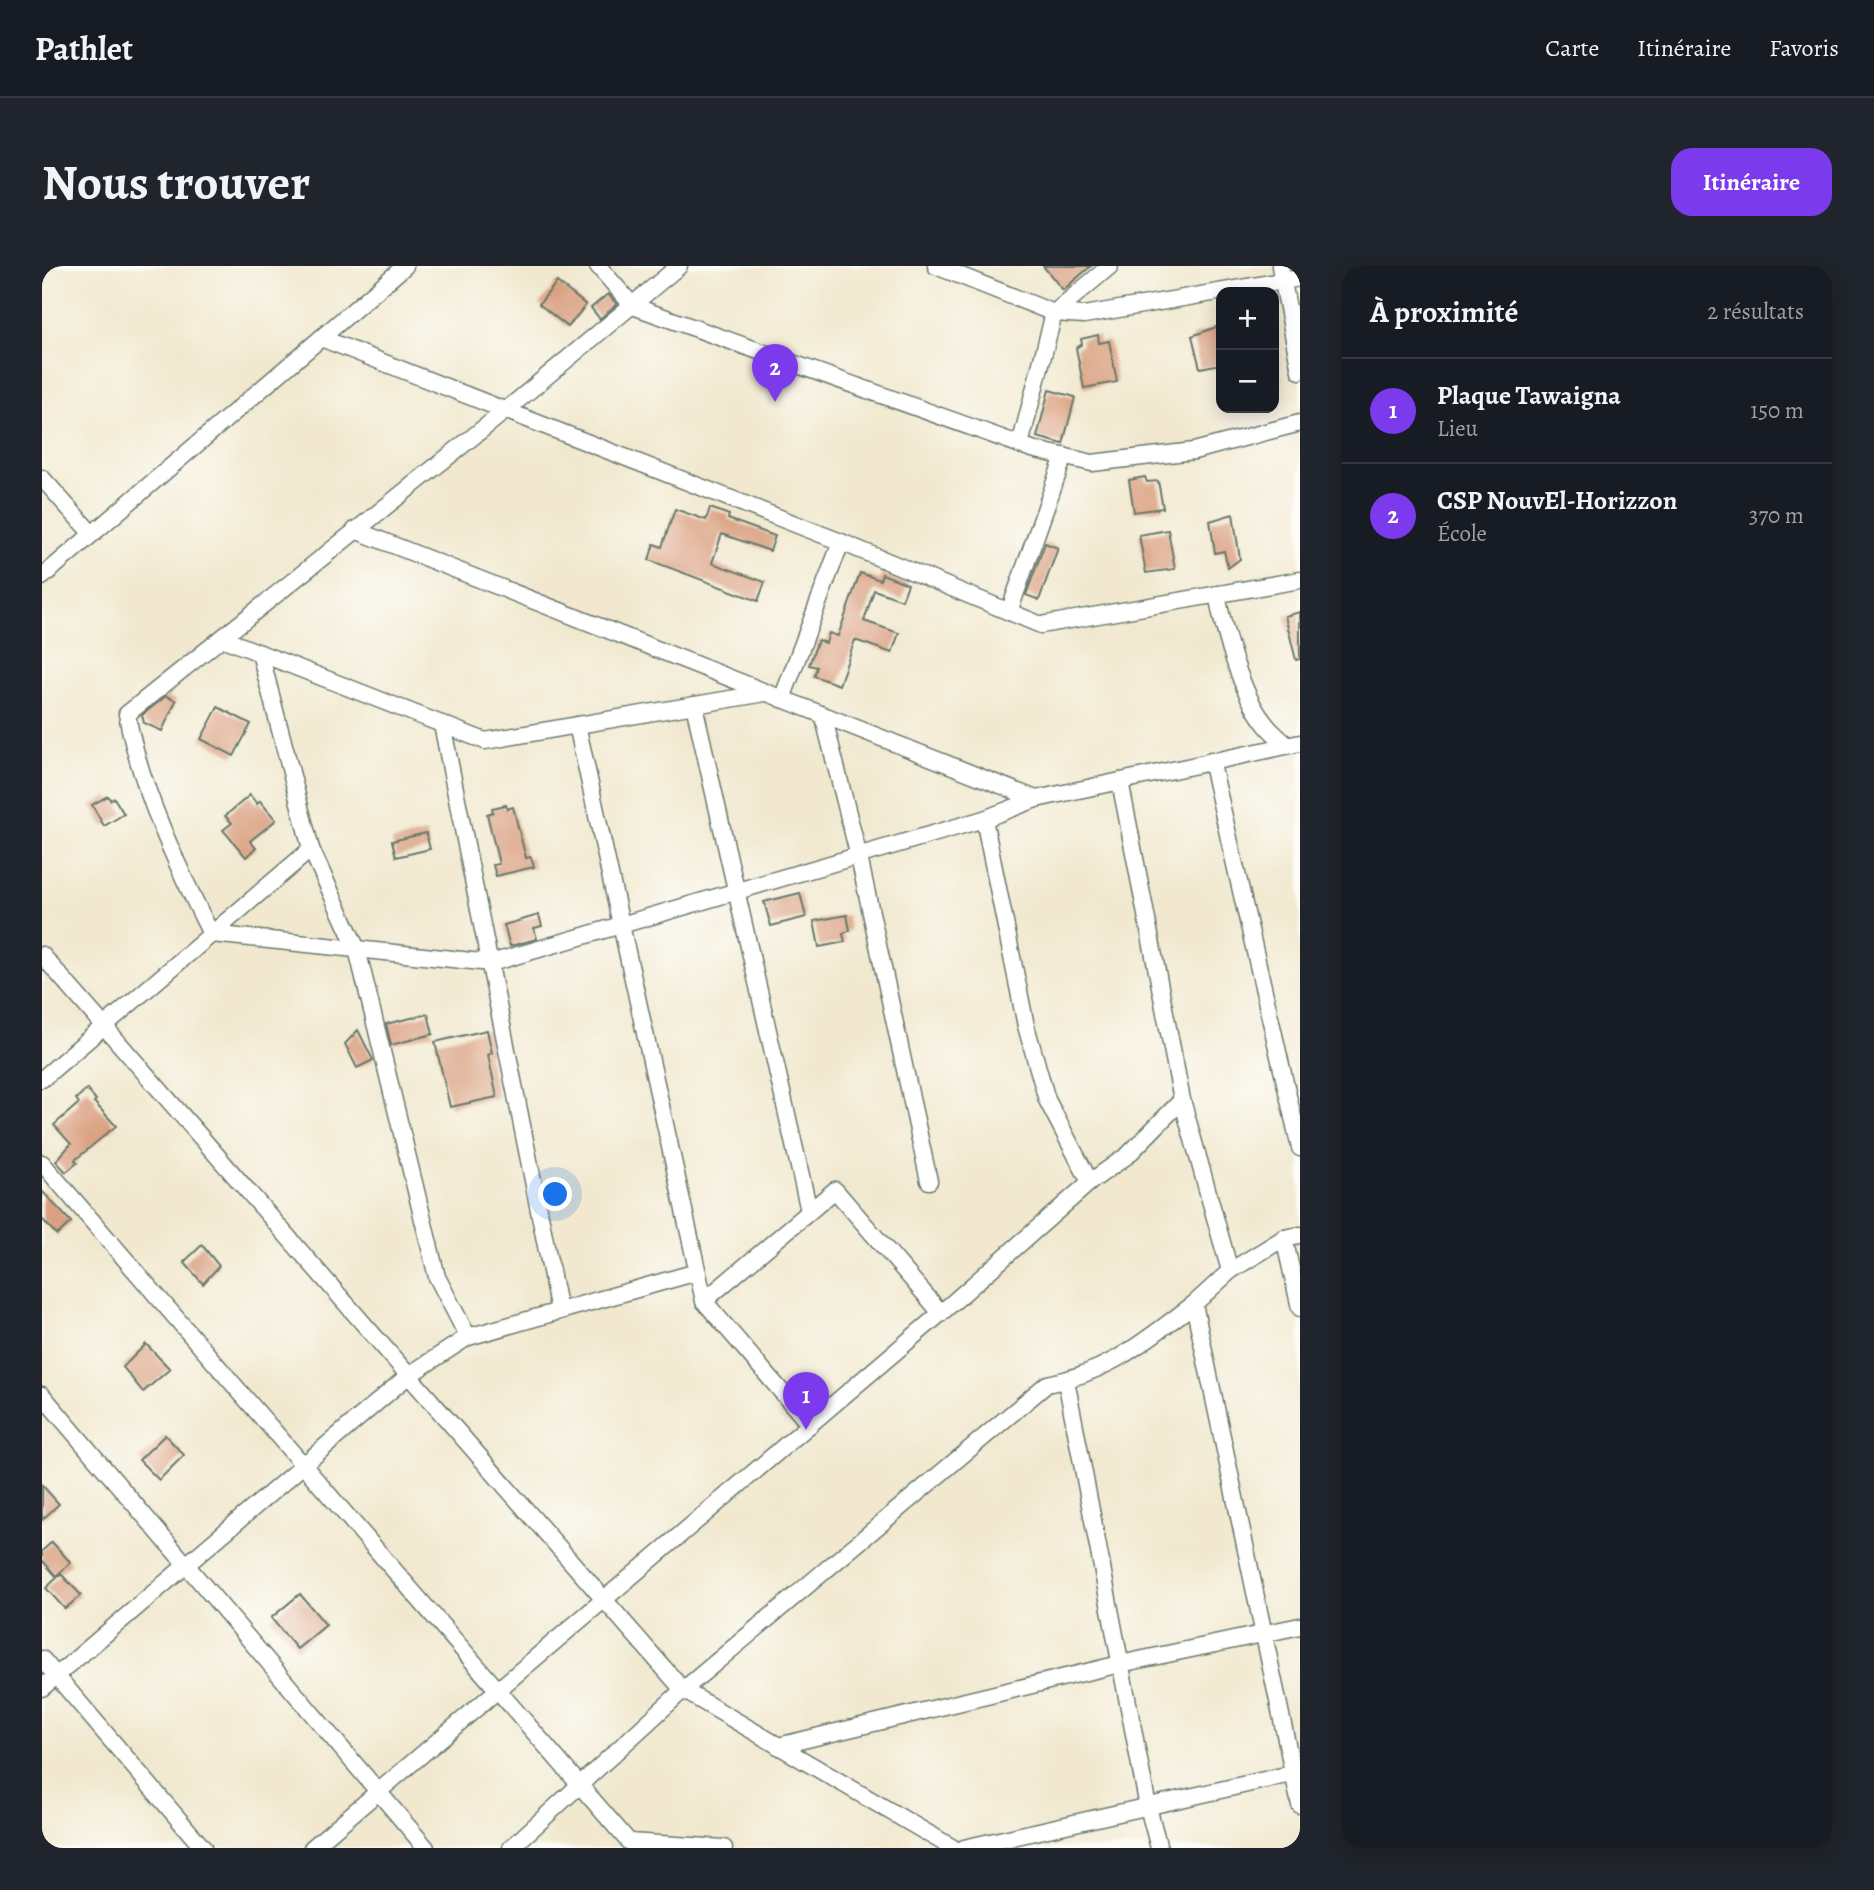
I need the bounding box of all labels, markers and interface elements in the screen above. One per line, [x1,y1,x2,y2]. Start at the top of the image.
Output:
text: Pathlet [35,26,133,71]
text: Carte [1545,32,1599,64]
text: Itinéraire [1637,32,1731,64]
text: Favoris [1769,32,1839,64]
button: Itinéraire [1671,148,1832,216]
text: Nous trouver [42,149,310,216]
map controls [1216,287,1279,413]
button: + [1216,287,1279,350]
text: À proximité [1370,292,1518,332]
text: 2 résultats [1707,296,1804,327]
pin: 2 [752,344,798,402]
button: − [1216,350,1279,413]
text: Plaque Tawaigna [1437,378,1621,413]
text: 1 [1389,395,1397,426]
text: 150 m [1750,395,1804,426]
text: Lieu [1437,413,1478,444]
text: CSP NouvEl-Horizzon [1437,483,1677,518]
text: 2 [1387,500,1399,531]
text: 370 m [1749,500,1804,531]
text: École [1437,518,1487,549]
your location [538,1177,572,1211]
pin: 1 [783,1372,829,1430]

